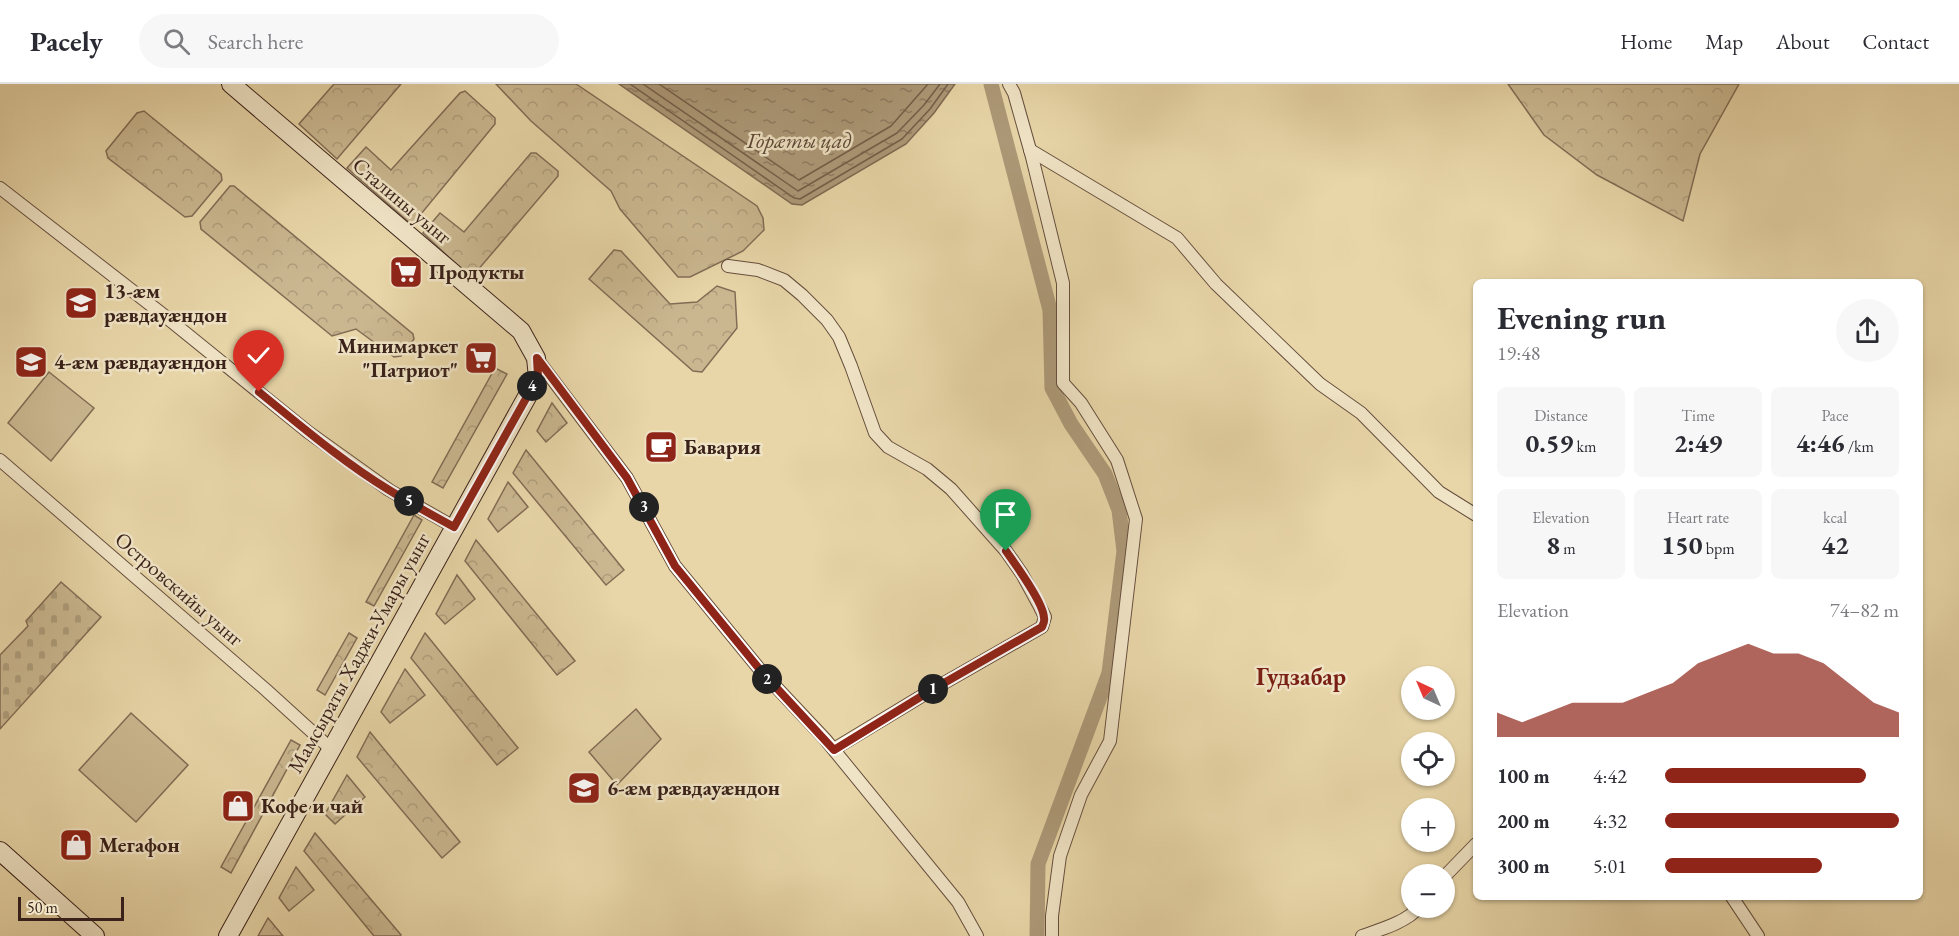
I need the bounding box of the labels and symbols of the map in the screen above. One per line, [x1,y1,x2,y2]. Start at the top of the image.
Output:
water label: Горӕты цад [746,126,852,155]
street label: Сталины уынг [347,151,458,250]
supermarket icon: Продукты [388,254,424,290]
place label: Продукты [429,258,524,285]
place label: 13-æм рӕвдауӕндон [104,277,227,328]
school or university icon: 13-æм рӕвдауӕндон [63,285,99,321]
pin [233,330,284,392]
place label: Минимаркет "Патриот" [338,332,459,383]
supermarket icon: Минимаркет "Патриот" [463,340,499,376]
school or university icon: 4-æм рӕвдауӕндон [13,344,49,380]
place label: 4-æм рӕвдауӕндон [54,348,227,375]
pin: 4 [517,371,547,401]
cafe icon: Бавария [643,429,679,465]
place label: Бавария [684,433,761,460]
pin: 5 [394,486,424,516]
pin [980,489,1031,551]
pin: 3 [629,492,659,522]
street label: Островскийы уынг [110,526,249,652]
street label: Мамсыраты Хаджи-Умары уынг [281,527,436,778]
district label: Гудзабар [1256,661,1346,693]
pin: 2 [752,664,782,694]
north arrow [1401,666,1455,720]
pin: 1 [918,674,948,704]
school or university icon: 6-æм рӕвдауӕндон [566,770,602,806]
place label: 6-æм рӕвдауӕндон [607,774,780,801]
shop icon: Кофе и чай [220,788,256,824]
place label: Кофе и чай [261,792,363,819]
shop icon: Мегафон [58,827,94,863]
place label: Мегафон [99,831,180,858]
scale bar [18,894,124,922]

